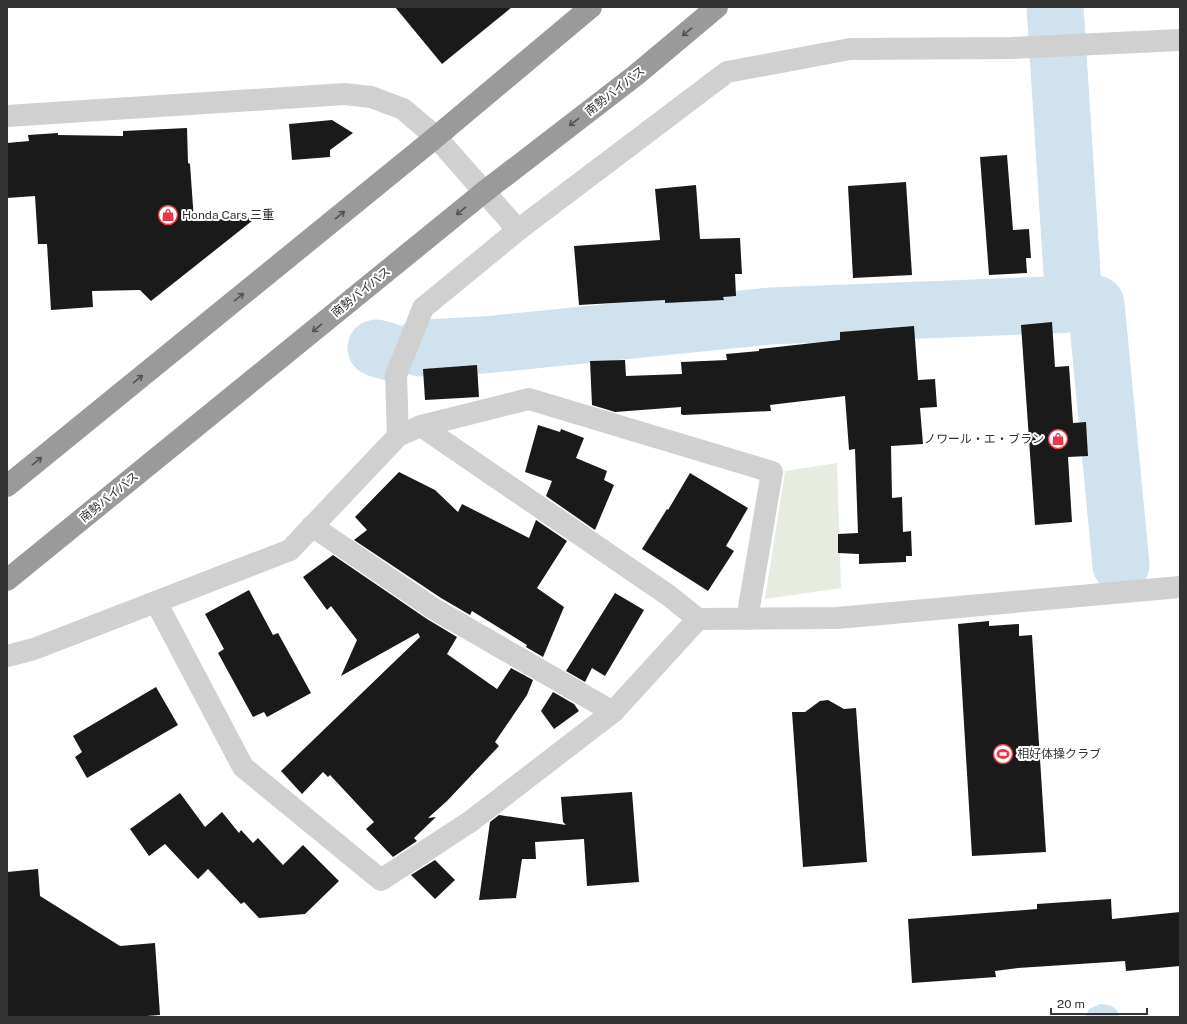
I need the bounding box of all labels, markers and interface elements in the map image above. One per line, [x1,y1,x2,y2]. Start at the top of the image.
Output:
one-way arrow [681,28,692,37]
street label: 南勢バイパス [582,63,648,119]
one-way arrow [569,118,580,127]
shop icon: Honda Cars 三重 [157,204,179,226]
one-way arrow [456,206,466,215]
place label: Honda Cars 三重 [182,208,274,222]
one-way arrow [334,211,345,220]
street label: 南勢バイパス [329,264,393,320]
one-way arrow [234,293,244,302]
one-way arrow [311,324,322,333]
one-way arrow [133,375,144,384]
shop icon: ノワール・エ・ブラン [1047,428,1069,450]
place label: ノワール・エ・ブラン [924,432,1044,446]
one-way arrow [32,457,43,466]
street label: 南勢バイパス [77,469,141,525]
sports icon: 相好体操クラブ [992,743,1014,765]
place label: 相好体操クラブ [1017,747,1101,761]
scale bar [1051,990,1147,1016]
text: 20 m [1057,997,1085,1011]

